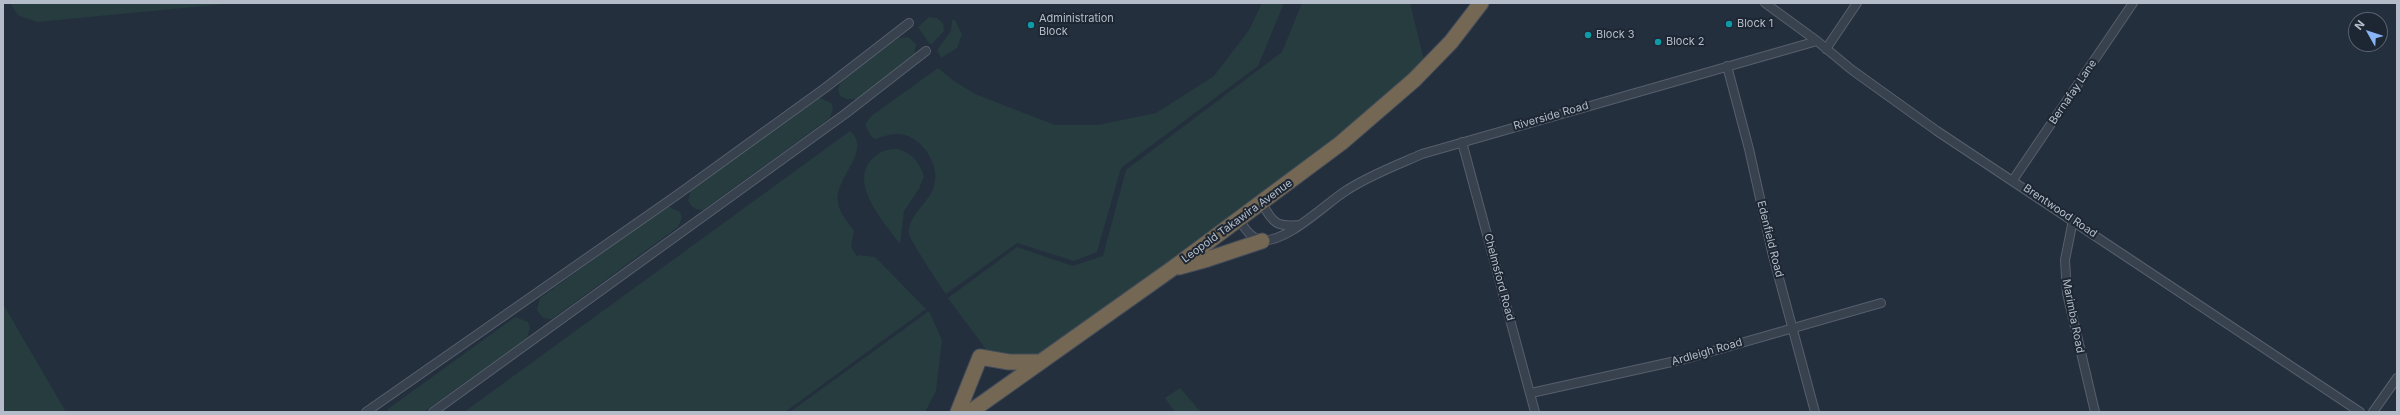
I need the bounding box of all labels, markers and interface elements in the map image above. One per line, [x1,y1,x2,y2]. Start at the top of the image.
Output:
place label: Administration Block [1039,12,1114,38]
north arrow [2348,12,2388,52]
place label: Block 1 [1737,17,1773,31]
text: N [2351,17,2368,33]
marker: Block 1 [1724,19,1734,29]
marker: Administration Block [1026,20,1036,30]
place label: Block 3 [1596,28,1635,42]
marker: Block 3 [1583,30,1593,40]
place label: Block 2 [1666,35,1705,49]
marker: Block 2 [1653,37,1663,47]
street label: Bernafay Lane [2047,57,2099,127]
street label: Riverside Road [1512,99,1590,133]
street label: Leopold Takawira Avenue [1179,176,1295,266]
street label: Brentwood Road [2021,181,2099,241]
street label: Edenfield Road [1754,199,1786,279]
street label: Chelmsford Road [1481,232,1517,322]
street label: Marimba Road [2059,278,2087,354]
street label: Ardleigh Road [1670,336,1744,368]

